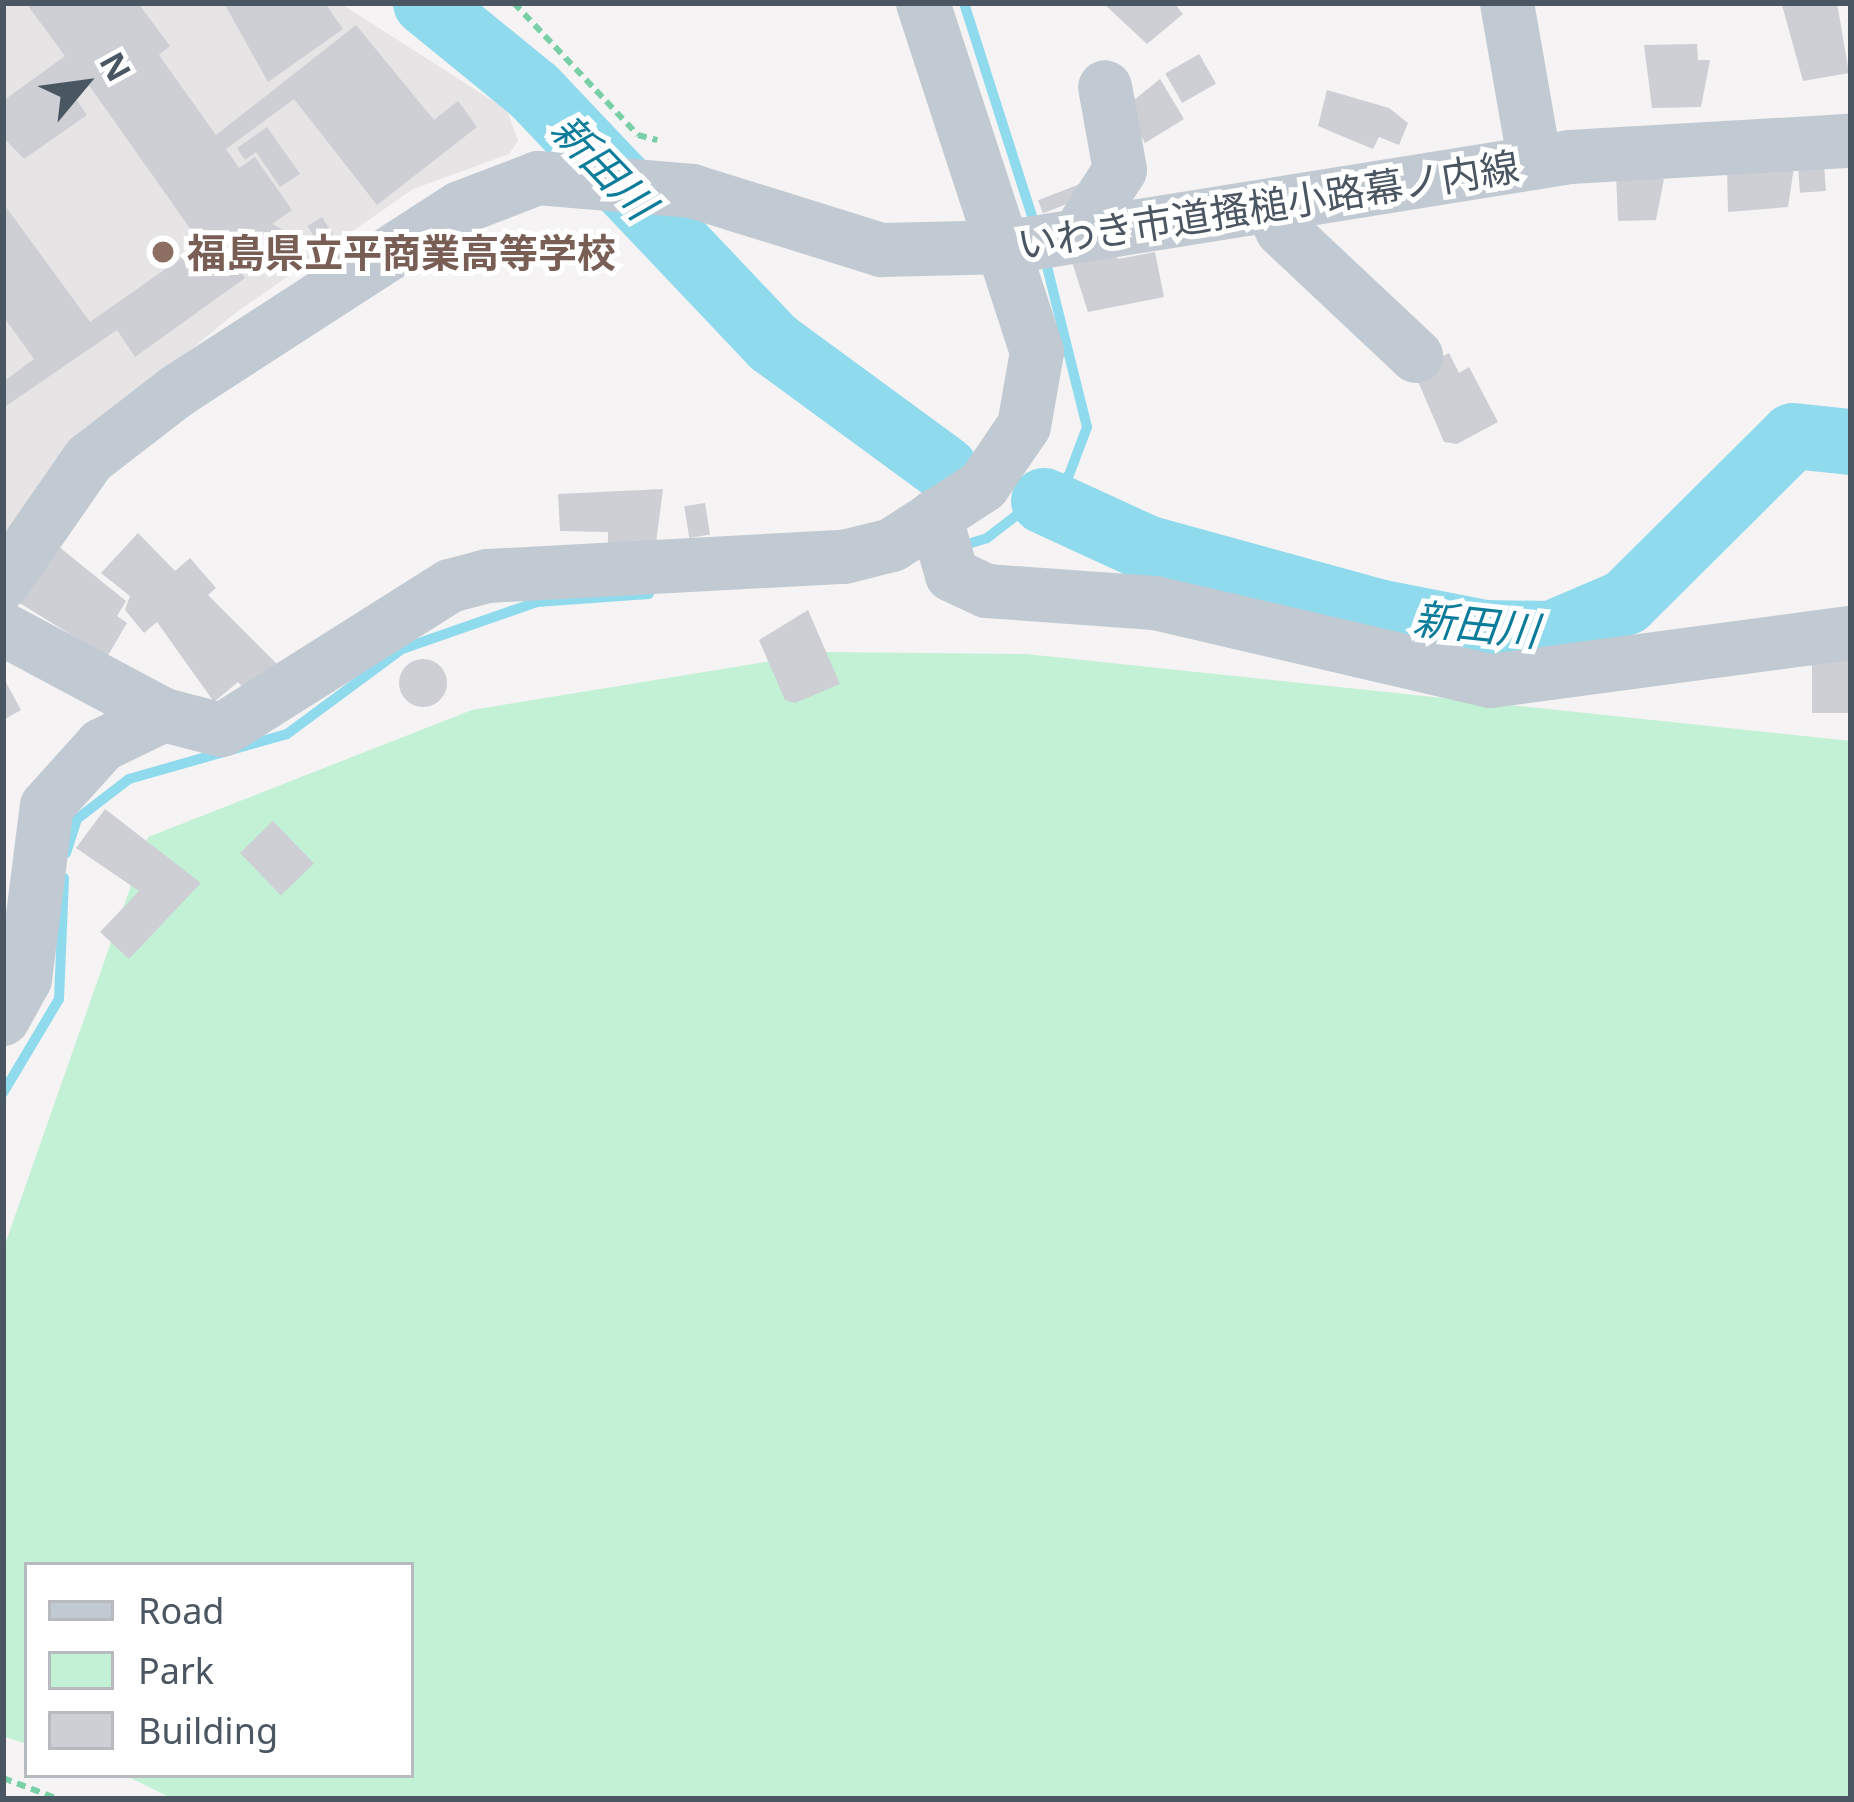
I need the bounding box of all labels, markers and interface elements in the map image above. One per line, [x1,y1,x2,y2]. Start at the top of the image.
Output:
north arrow [24,24,144,144]
text: N [90,44,142,89]
water label: 新田川 [542,103,666,229]
street label: いわき市道搔槌小路幕ノ内線 [1014,142,1522,268]
place label: 福島県立平商業高等学校 [187,229,616,275]
marker: 福島県立平商業高等学校 [150,239,176,265]
water label: 新田川 [1411,592,1541,656]
legend [24,1562,414,1778]
text: Road [138,1586,225,1635]
text: Park [138,1646,214,1695]
text: Building [138,1706,278,1755]

